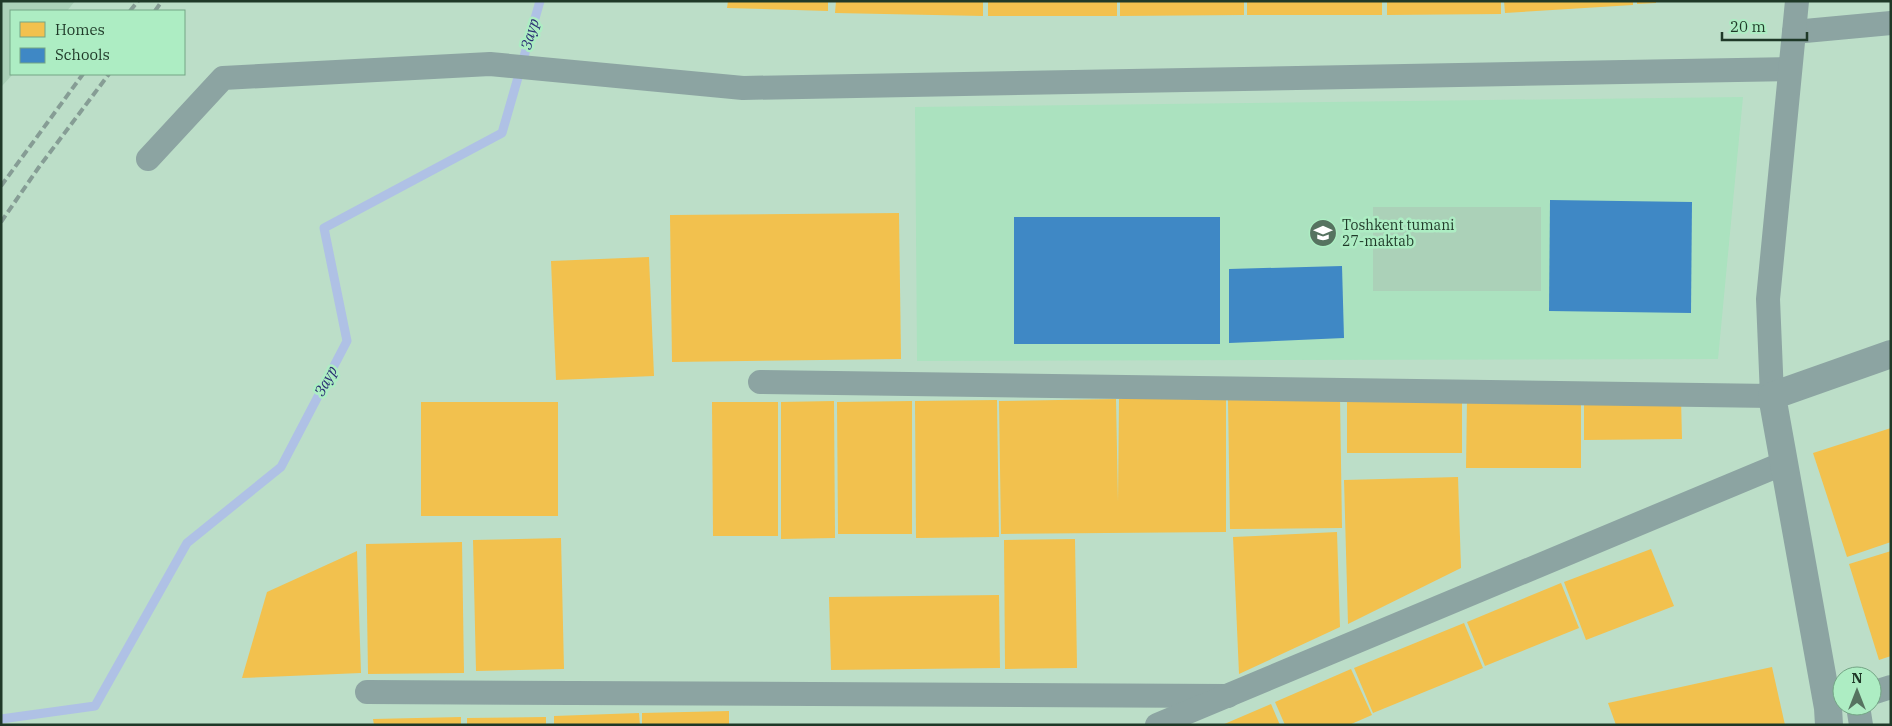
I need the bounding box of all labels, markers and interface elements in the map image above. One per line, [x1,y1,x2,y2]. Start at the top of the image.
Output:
legend [10,10,185,75]
scale bar [1722,10,1807,42]
water label: Заур [516,16,543,52]
text: 20 m [1730,17,1766,36]
text: Homes [55,20,105,39]
text: Schools [55,45,110,64]
place label: Toshkent tumani 27-maktab [1342,216,1455,250]
school or university icon: Toshkent tumani 27-maktab [1308,218,1338,248]
water label: Заур [310,362,341,399]
north arrow [1832,666,1882,716]
text: N [1851,669,1863,687]

